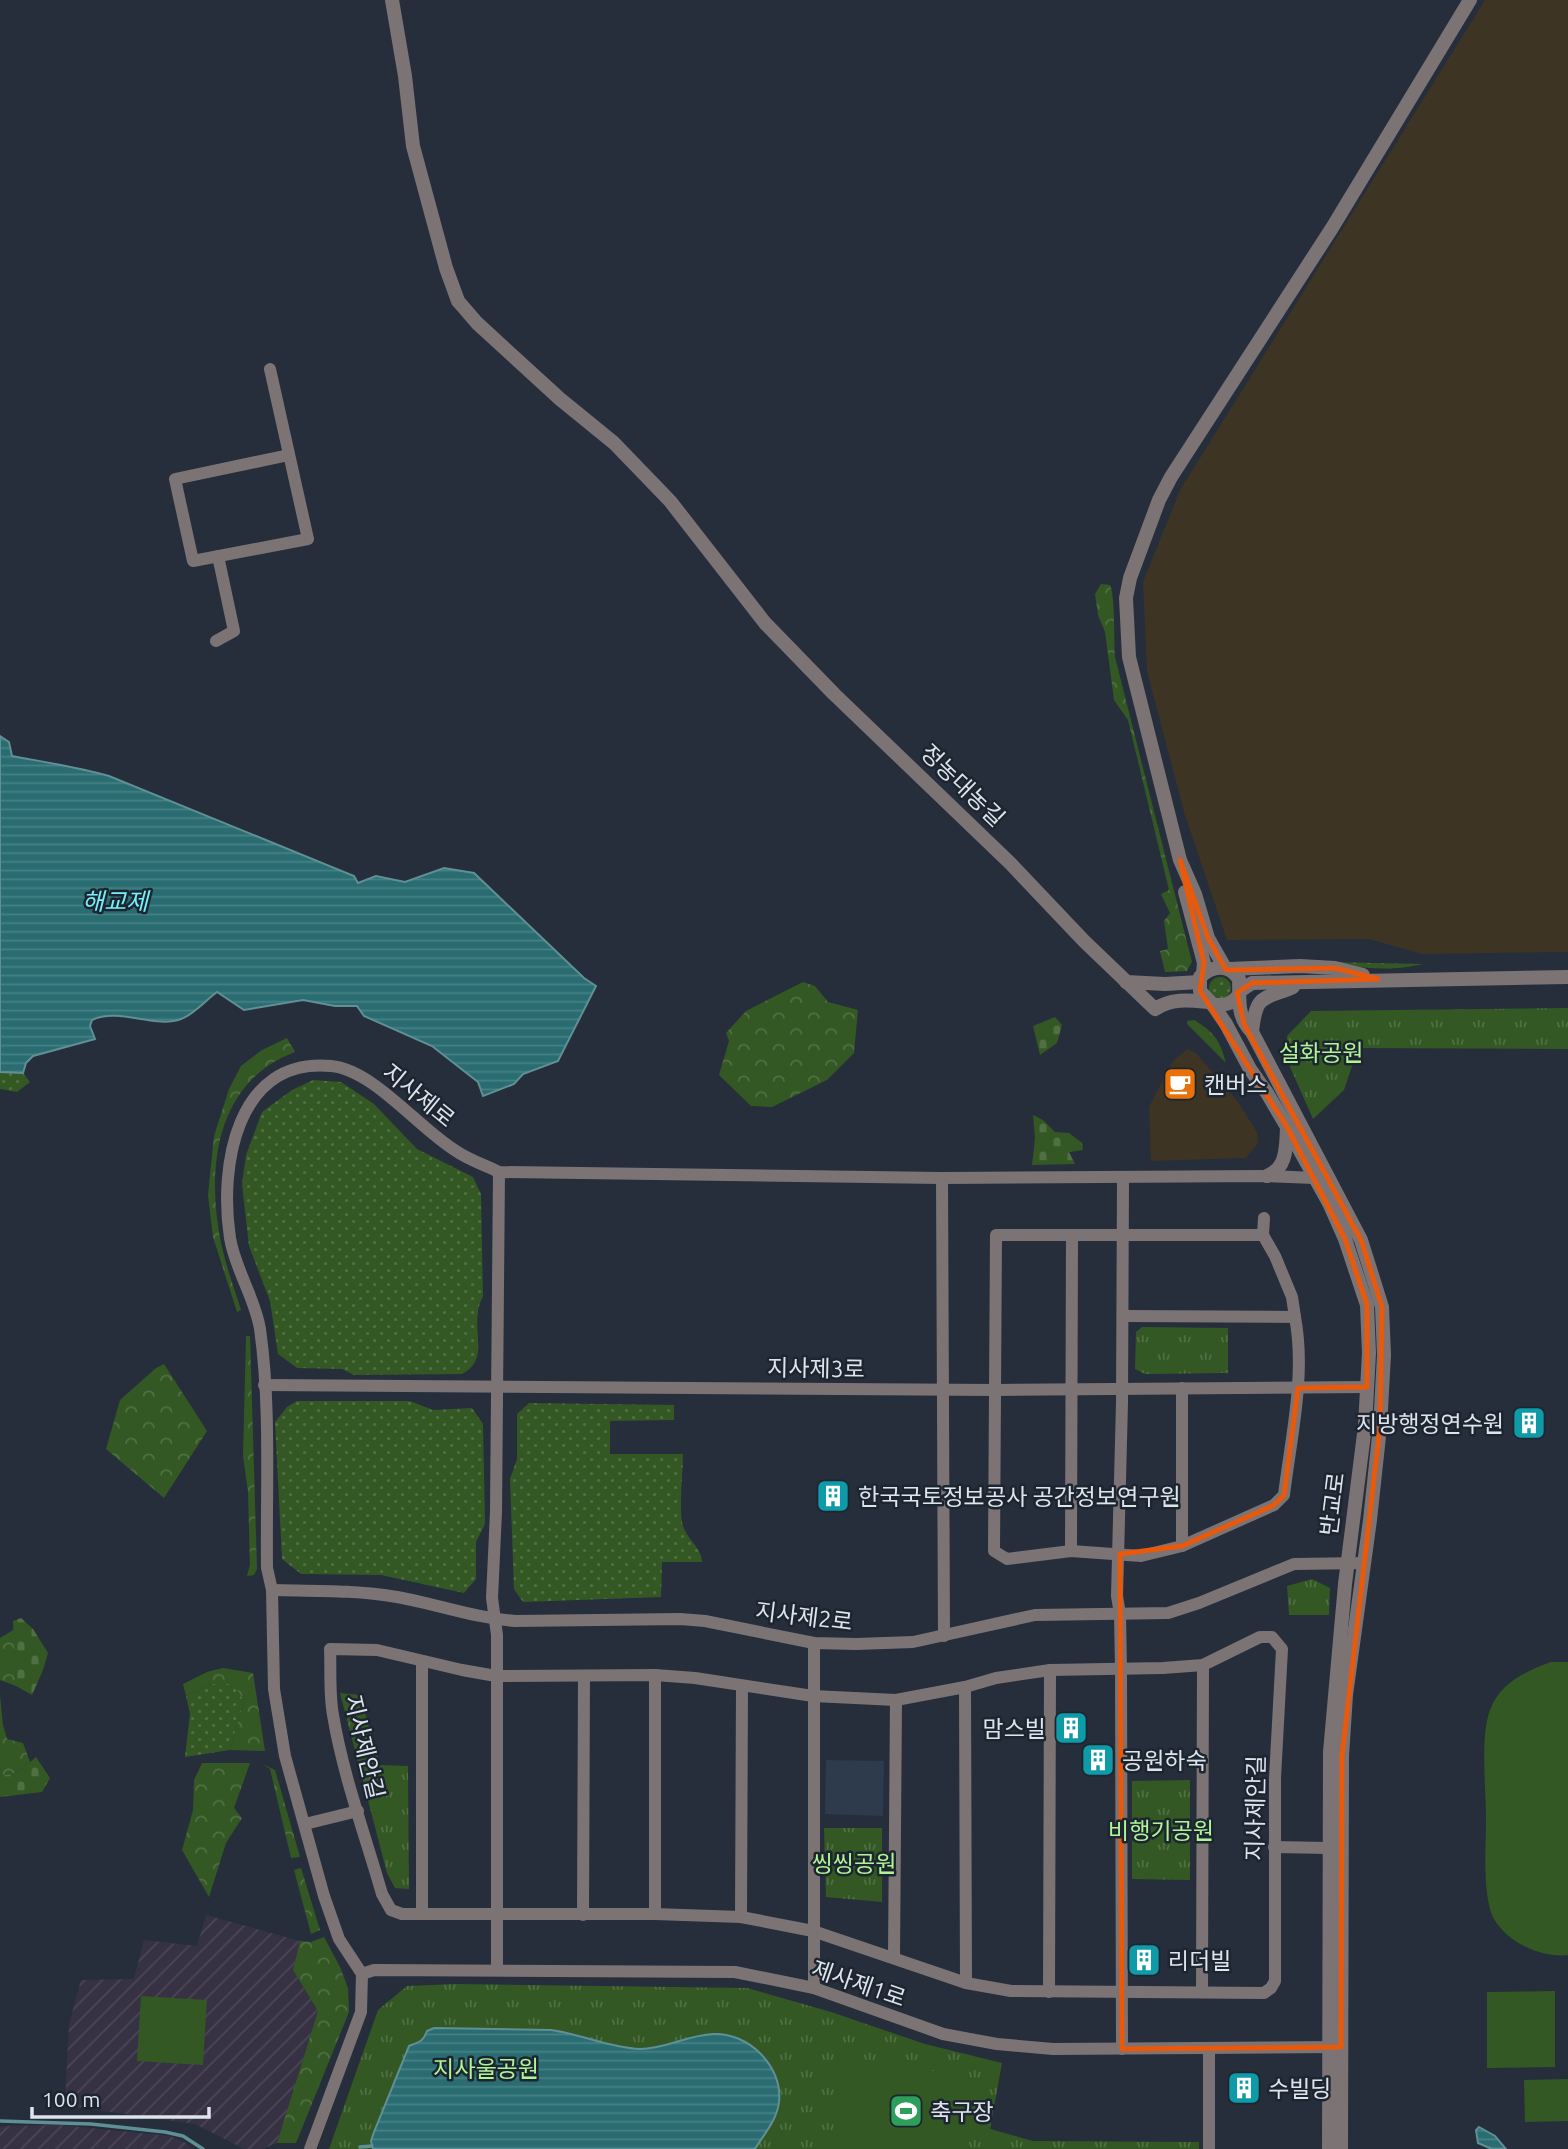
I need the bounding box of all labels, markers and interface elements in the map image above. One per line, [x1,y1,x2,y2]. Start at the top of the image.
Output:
street label: 정농대농길 [916,739,1010,831]
water label: 해교제 [82,888,151,915]
park label: 설화공원 [1279,1040,1363,1065]
street label: 지사제로 [378,1059,460,1131]
cafe icon: 캔버스 [1161,1065,1199,1103]
place label: 캔버스 [1204,1072,1267,1097]
street label: 지사제3로 [767,1355,865,1381]
building icon: 지방행정연수원 [1510,1404,1548,1442]
place label: 지방행정연수원 [1356,1411,1504,1436]
street label: 반교로 [1316,1471,1348,1537]
building icon: 한국국토정보공사 공간정보연구원 [814,1477,852,1515]
place label: 한국국토정보공사 공간정보연구원 [858,1484,1181,1509]
street label: 지사제2로 [754,1598,854,1634]
street label: 지사제안길 [341,1693,389,1801]
building icon: 맘스빌 [1052,1709,1090,1747]
place label: 맘스빌 [983,1716,1046,1741]
building icon: 공원하숙 [1079,1741,1117,1779]
place label: 공원하숙 [1122,1748,1207,1773]
street label: 지사제안길 [1242,1755,1268,1861]
park label: 비행기공원 [1108,1818,1214,1843]
park label: 씽씽공원 [812,1851,896,1876]
building icon: 리더빌 [1125,1941,1163,1979]
place label: 리더빌 [1168,1948,1231,1973]
street label: 제사제1로 [809,1955,909,2011]
park label: 지사울공원 [433,2056,539,2081]
building icon: 수빌딩 [1225,2069,1263,2107]
scale bar [32,2076,208,2120]
place label: 수빌딩 [1268,2076,1331,2101]
text: 100 m [42,2087,100,2111]
sports icon: 축구장 [887,2092,925,2130]
place label: 축구장 [930,2099,993,2124]

